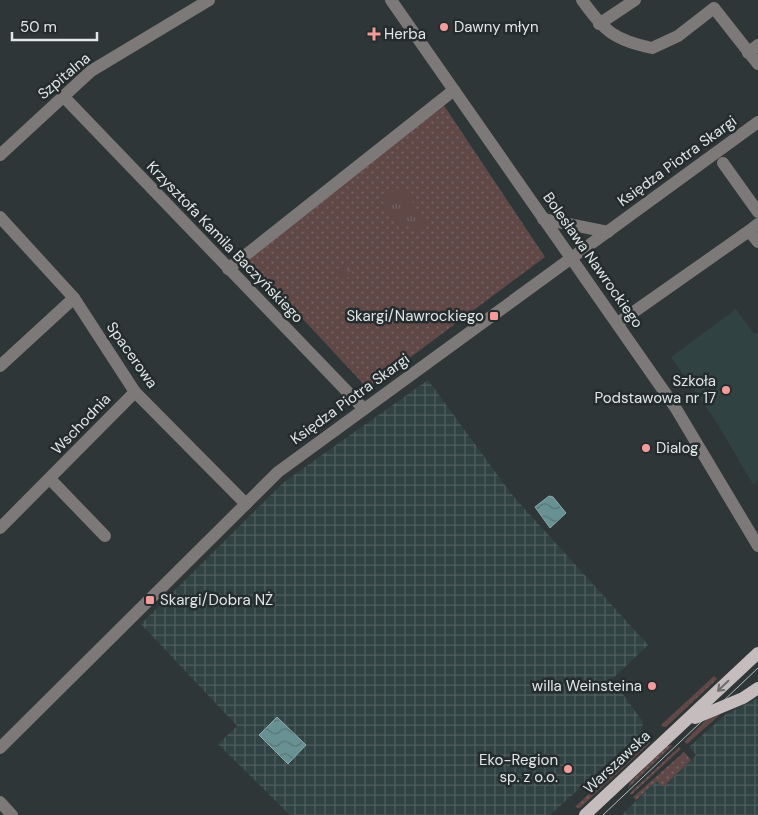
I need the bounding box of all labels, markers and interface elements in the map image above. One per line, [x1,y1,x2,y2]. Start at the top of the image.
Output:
scale bar [12,10,98,42]
text: 50 m [20,17,57,37]
place label: Dawny młyn [454,17,539,37]
marker: Dawny młyn [438,21,450,33]
place label: Herba [384,24,426,44]
marker: Herba [368,28,380,40]
street label: Szpitalna [34,48,94,104]
street label: Księdza Piotra Skargi [613,111,741,211]
street label: Krzysztofa Kamila Baczyńskiego [142,157,308,327]
street label: Bolesława Nawrockiego [538,188,648,332]
place label: Skargi/Nawrockiego [346,306,484,326]
marker: Skargi/Nawrockiego [488,310,500,322]
street label: Spacerowa [102,318,162,392]
street label: Księdza Piotra Skargi [286,349,414,449]
place label: Szkoła Podstawowa nr 17 [594,371,716,408]
marker: Szkoła Podstawowa nr 17 [720,384,732,396]
street label: Wschodnia [47,389,115,459]
place label: Dialog [656,438,698,458]
marker: Dialog [640,442,652,454]
place label: Skargi/Dobra NŻ [160,590,273,610]
marker: Skargi/Dobra NŻ [144,594,156,606]
place label: willa Weinsteina [532,676,642,696]
marker: willa Weinsteina [646,680,658,692]
one-way arrow [717,680,729,692]
street label: Warszawska [579,726,655,798]
place label: Eko-Region sp. z o.o. [479,750,558,787]
marker: Eko-Region sp. z o.o. [562,763,574,775]

